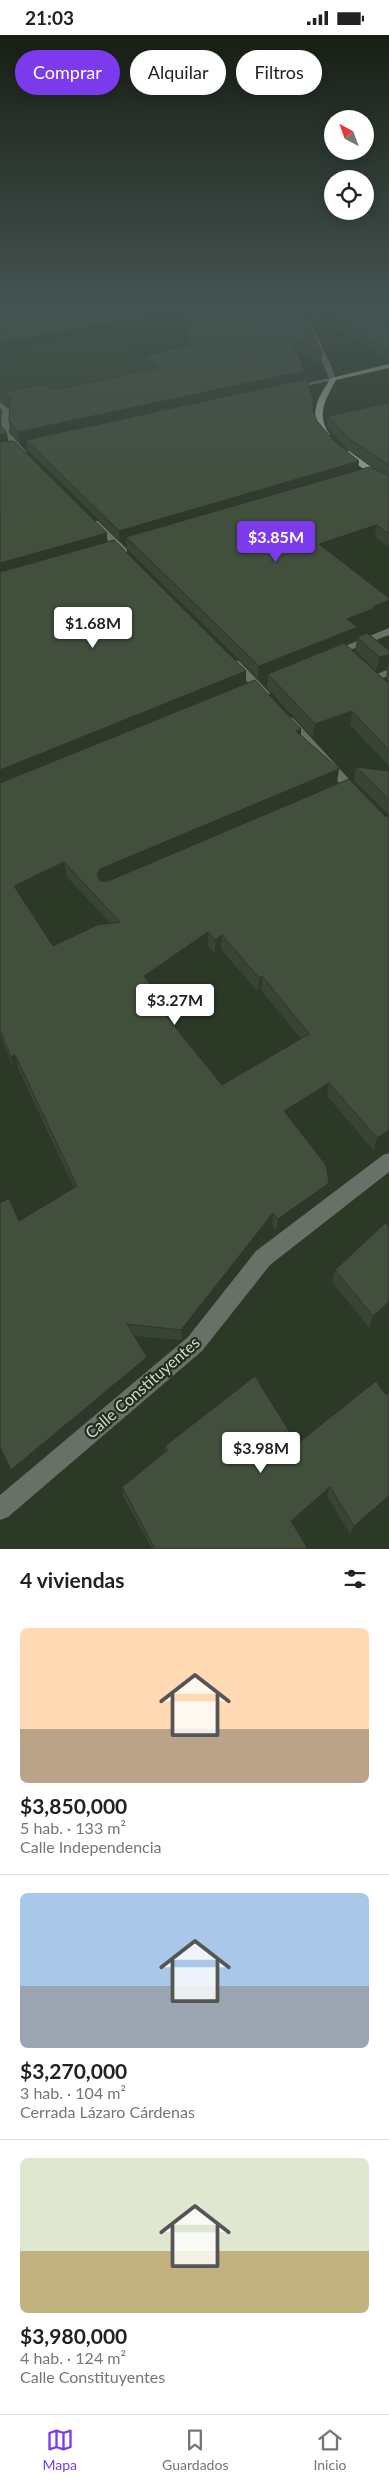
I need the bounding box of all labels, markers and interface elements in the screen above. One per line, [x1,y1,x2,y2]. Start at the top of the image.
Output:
text: 21:03 [25,6,74,29]
chip: Comprar [15,50,120,95]
chip: Alquilar [130,50,226,95]
chip: Filtros [236,50,322,95]
north arrow [324,110,374,160]
map controls [324,110,374,220]
button: locate [324,170,374,220]
pin: $3.85M [235,521,317,563]
text: $3.85M [248,527,304,546]
pin: $1.68M [52,607,134,649]
text: $1.68M [65,613,121,632]
pin: $3.27M [134,983,216,1026]
text: $3.27M [147,990,203,1009]
street label: Calle Constituyentes [81,1332,203,1442]
pin: $3.98M [220,1431,302,1474]
text: $3.98M [233,1438,289,1457]
icon: filters [341,1565,369,1593]
text: 4 viviendas [20,1567,125,1592]
icon: home [150,1660,240,1750]
text: $3,850,000 [20,1793,127,1818]
text: 5 hab. · 133 m² [20,1818,126,1837]
text: Calle Independencia [20,1837,162,1856]
icon: home [150,1926,240,2016]
text: $3,270,000 [20,2058,127,2083]
text: 3 hab. · 104 m² [20,2083,126,2102]
text: Cerrada Lázaro Cárdenas [20,2102,195,2121]
icon: home [150,2191,240,2281]
text: $3,980,000 [20,2323,127,2348]
text: 4 hab. · 124 m² [20,2348,126,2367]
text: Calle Constituyentes [20,2367,165,2386]
tab: Mapa [43,2426,77,2473]
tab: Guardados [162,2426,228,2473]
tab: Inicio [313,2426,346,2473]

